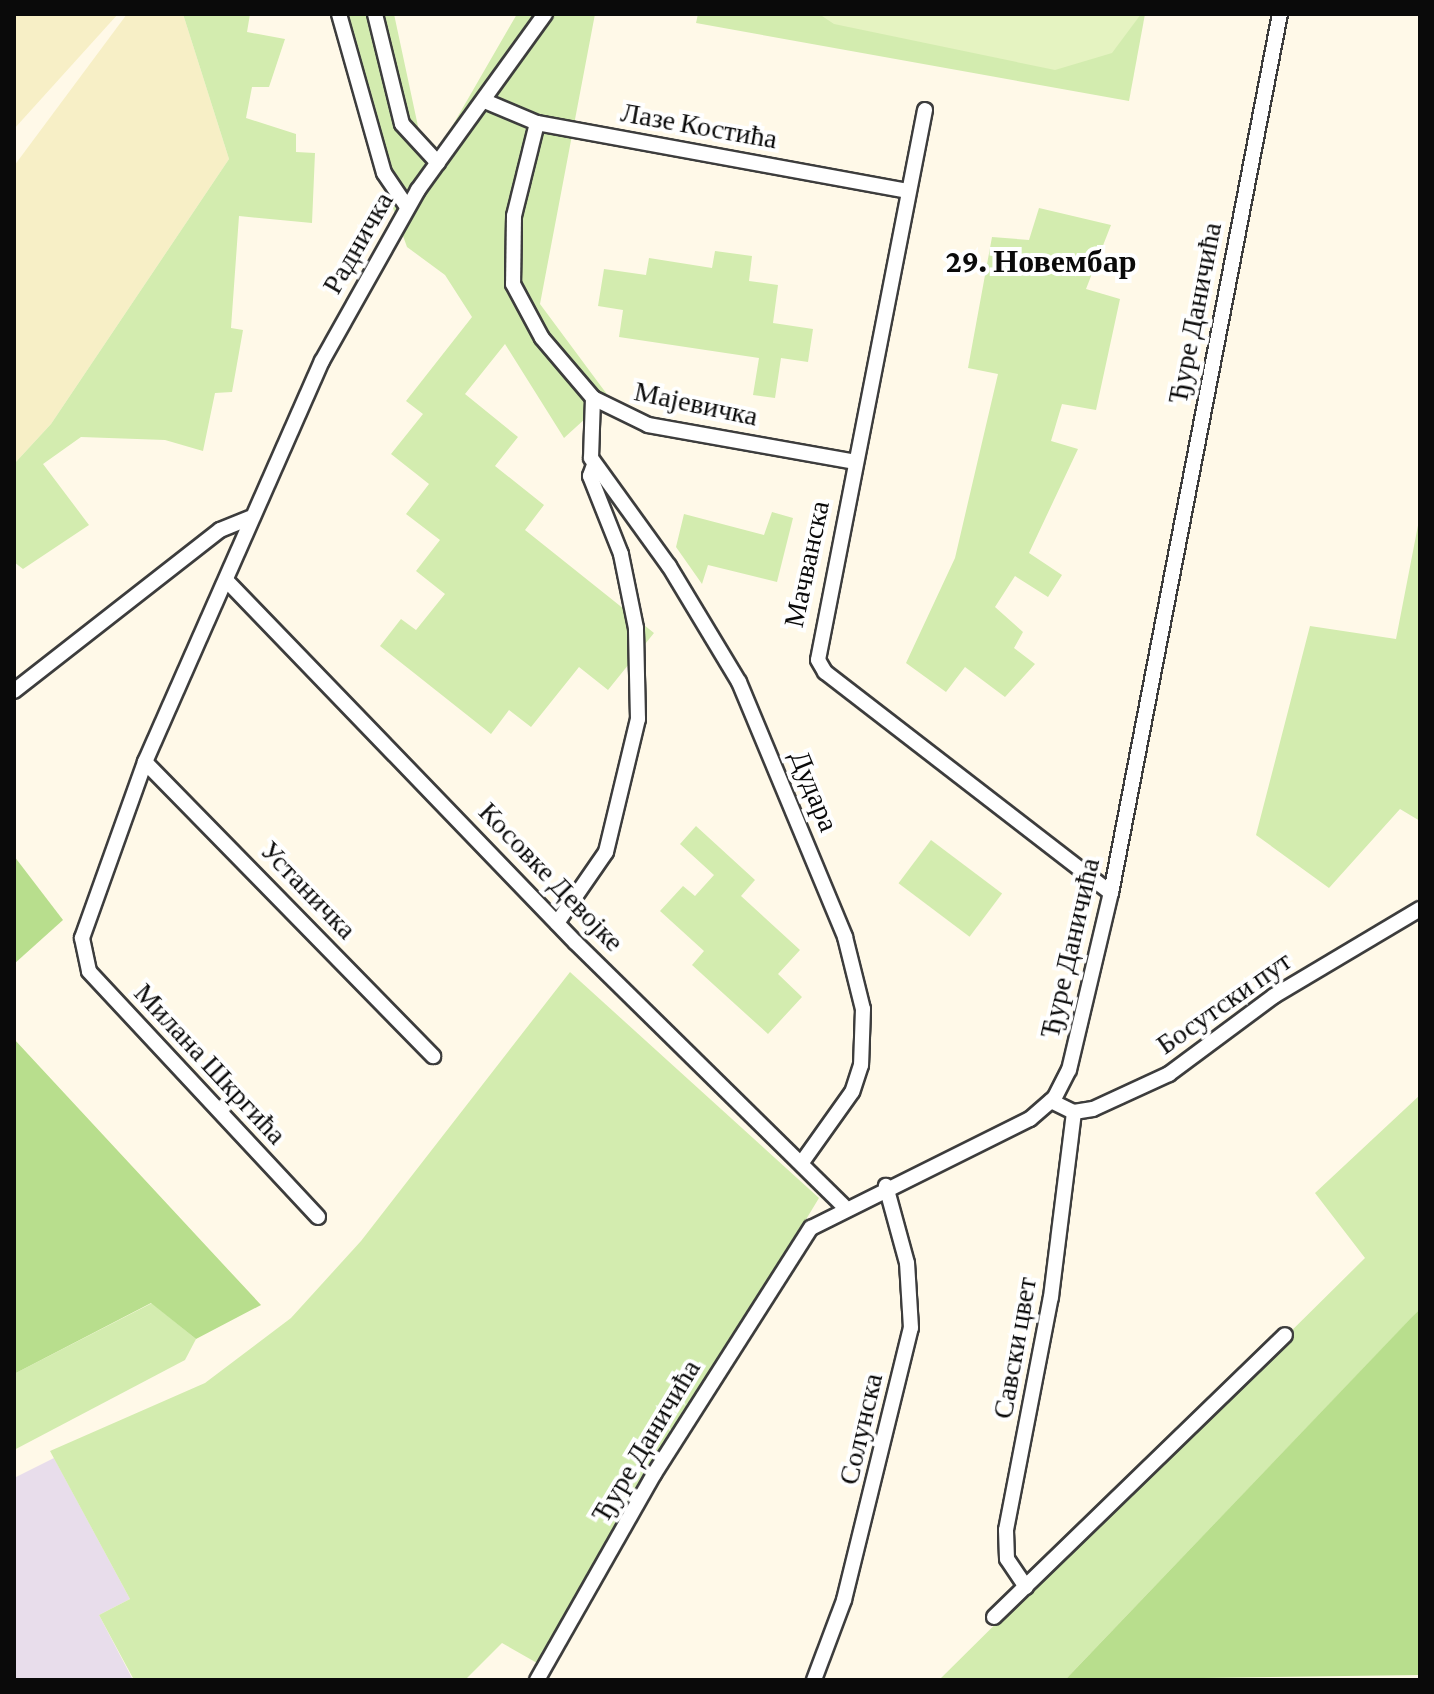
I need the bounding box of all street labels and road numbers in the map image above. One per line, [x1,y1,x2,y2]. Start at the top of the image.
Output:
street label: Лазе Костића [618,96,780,156]
street label: Радничка [315,186,401,300]
street label: Ђуре Даничића [1161,220,1229,406]
street label: Мајевичка [631,375,761,433]
street label: Мачванска [777,498,837,630]
street label: Дудара [783,746,845,836]
street label: Косовке Девојке [471,795,631,959]
street label: Устаничка [253,834,363,946]
street label: Ђуре Даничића [1033,855,1107,1041]
street label: Босутски пут [1150,944,1298,1062]
street label: Милана Шкргића [127,977,293,1151]
street label: Савски цвет [986,1275,1044,1421]
street label: Ђуре Даничића [584,1354,708,1528]
street label: Солунска [832,1370,890,1488]

